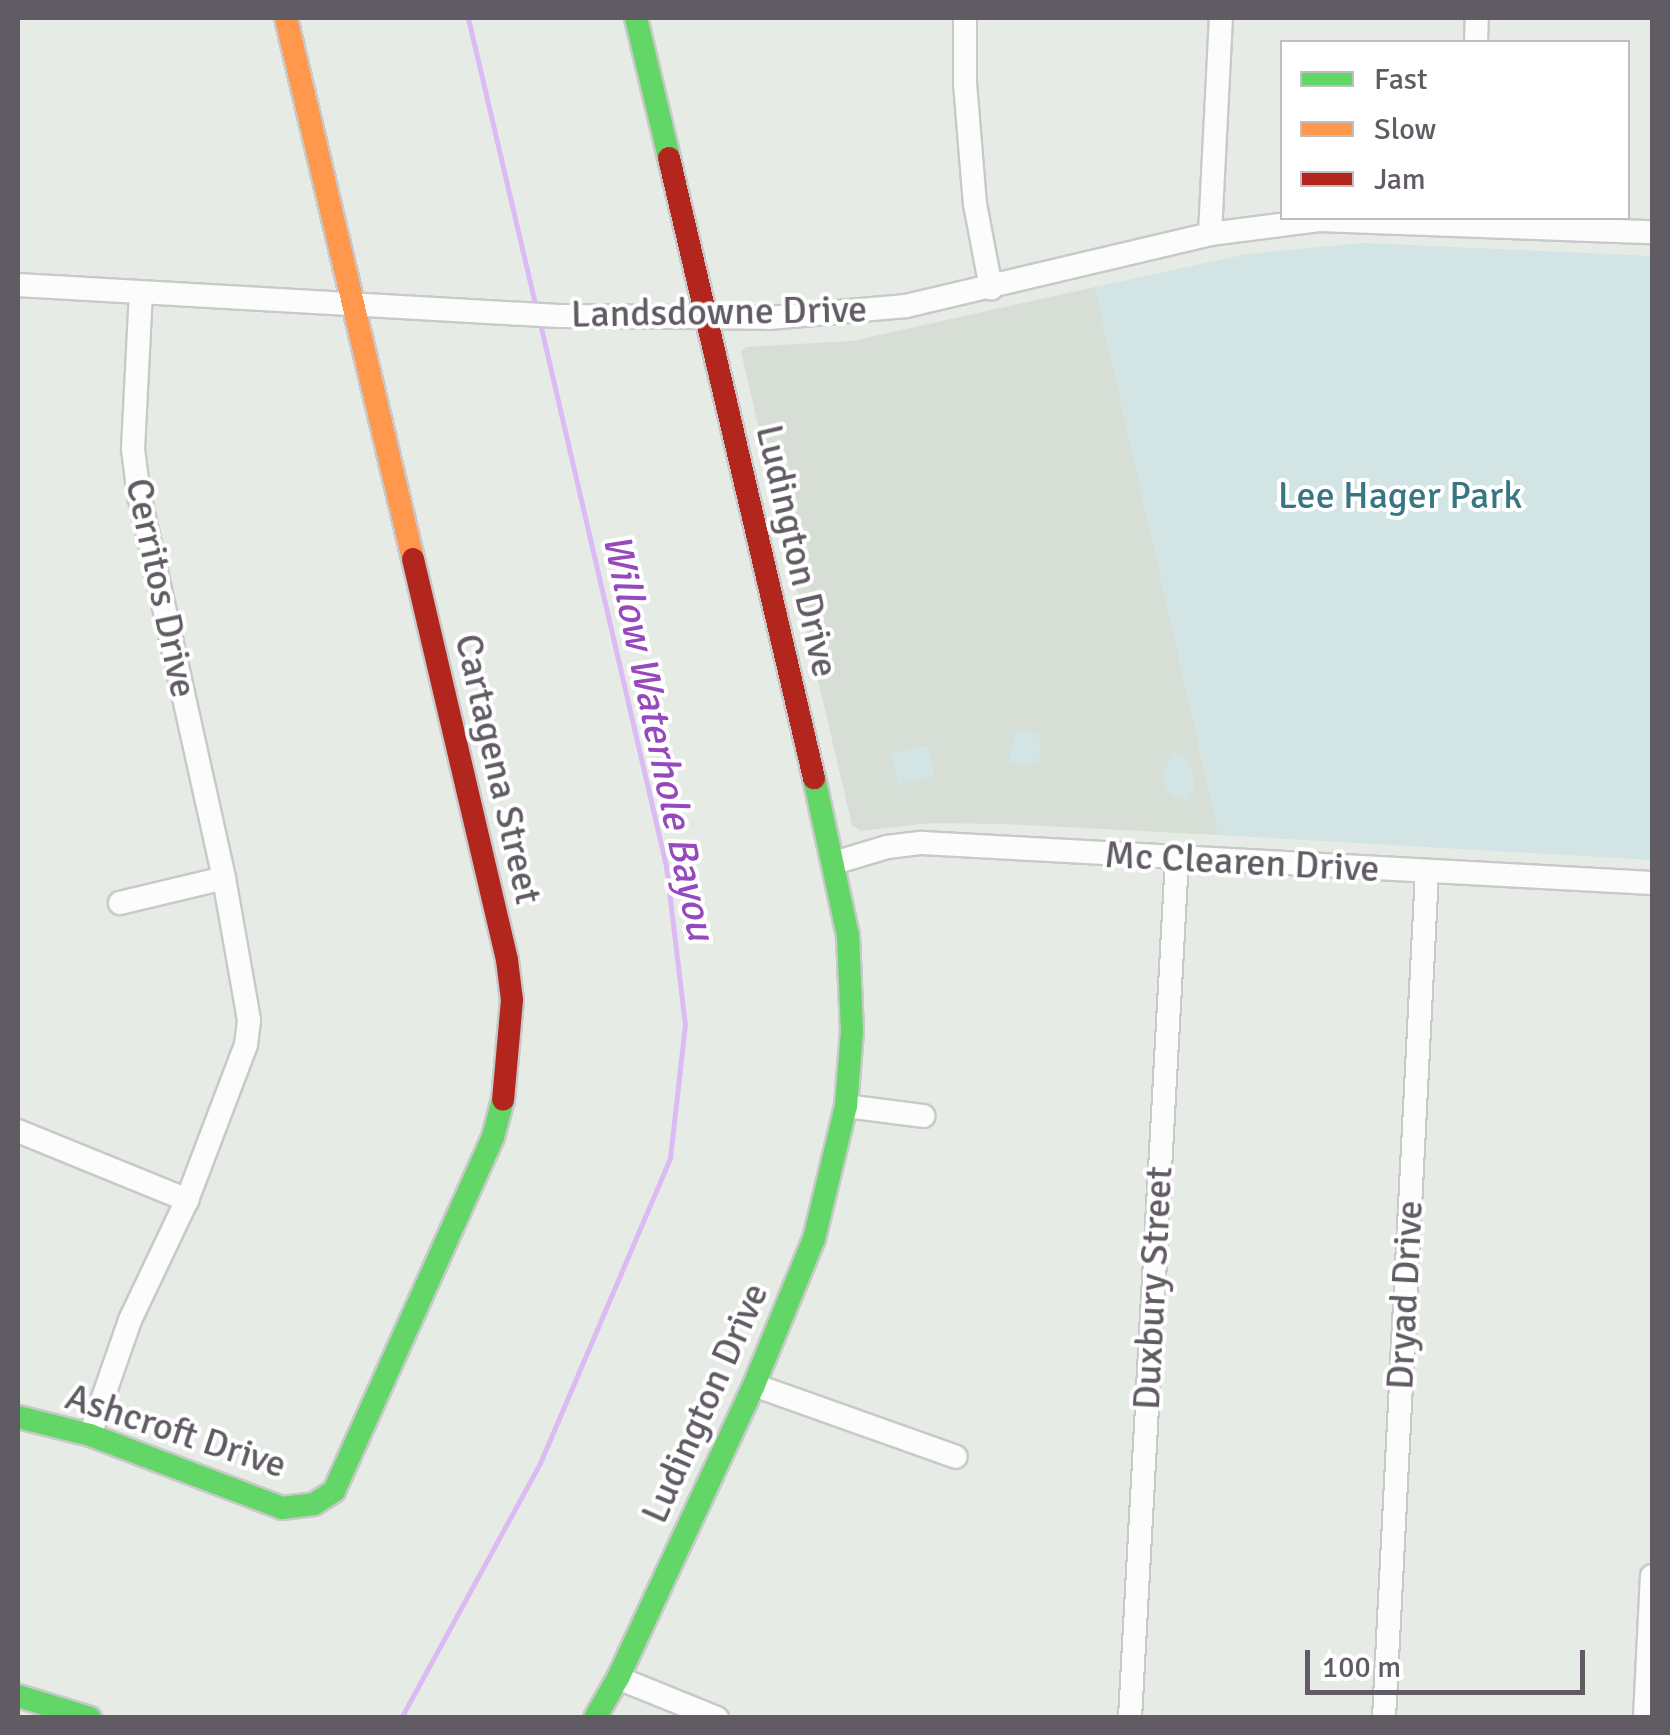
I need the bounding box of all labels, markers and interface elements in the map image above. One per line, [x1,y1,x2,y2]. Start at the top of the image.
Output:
legend [1280,40,1630,220]
text: Fast [1374,61,1427,98]
text: Slow [1374,111,1436,148]
text: Jam [1374,161,1426,198]
street label: Landsdowne Drive [570,287,868,337]
street label: Ludington Drive [746,420,848,682]
park label: Lee Hager Park [1278,473,1522,519]
street label: Cerritos Drive [116,474,206,702]
water label: Willow Waterhole Bayou [592,530,726,944]
street label: Cartagena Street [445,630,551,908]
street label: Mc Clearen Drive [1103,832,1381,892]
street label: Duxbury Street [1124,1165,1182,1411]
street label: Dryad Drive [1377,1199,1433,1391]
street label: Ludington Drive [632,1276,778,1530]
street label: Ashcroft Drive [60,1374,292,1488]
scale bar [1310,1630,1590,1692]
text: 100 m [1322,1649,1401,1686]

